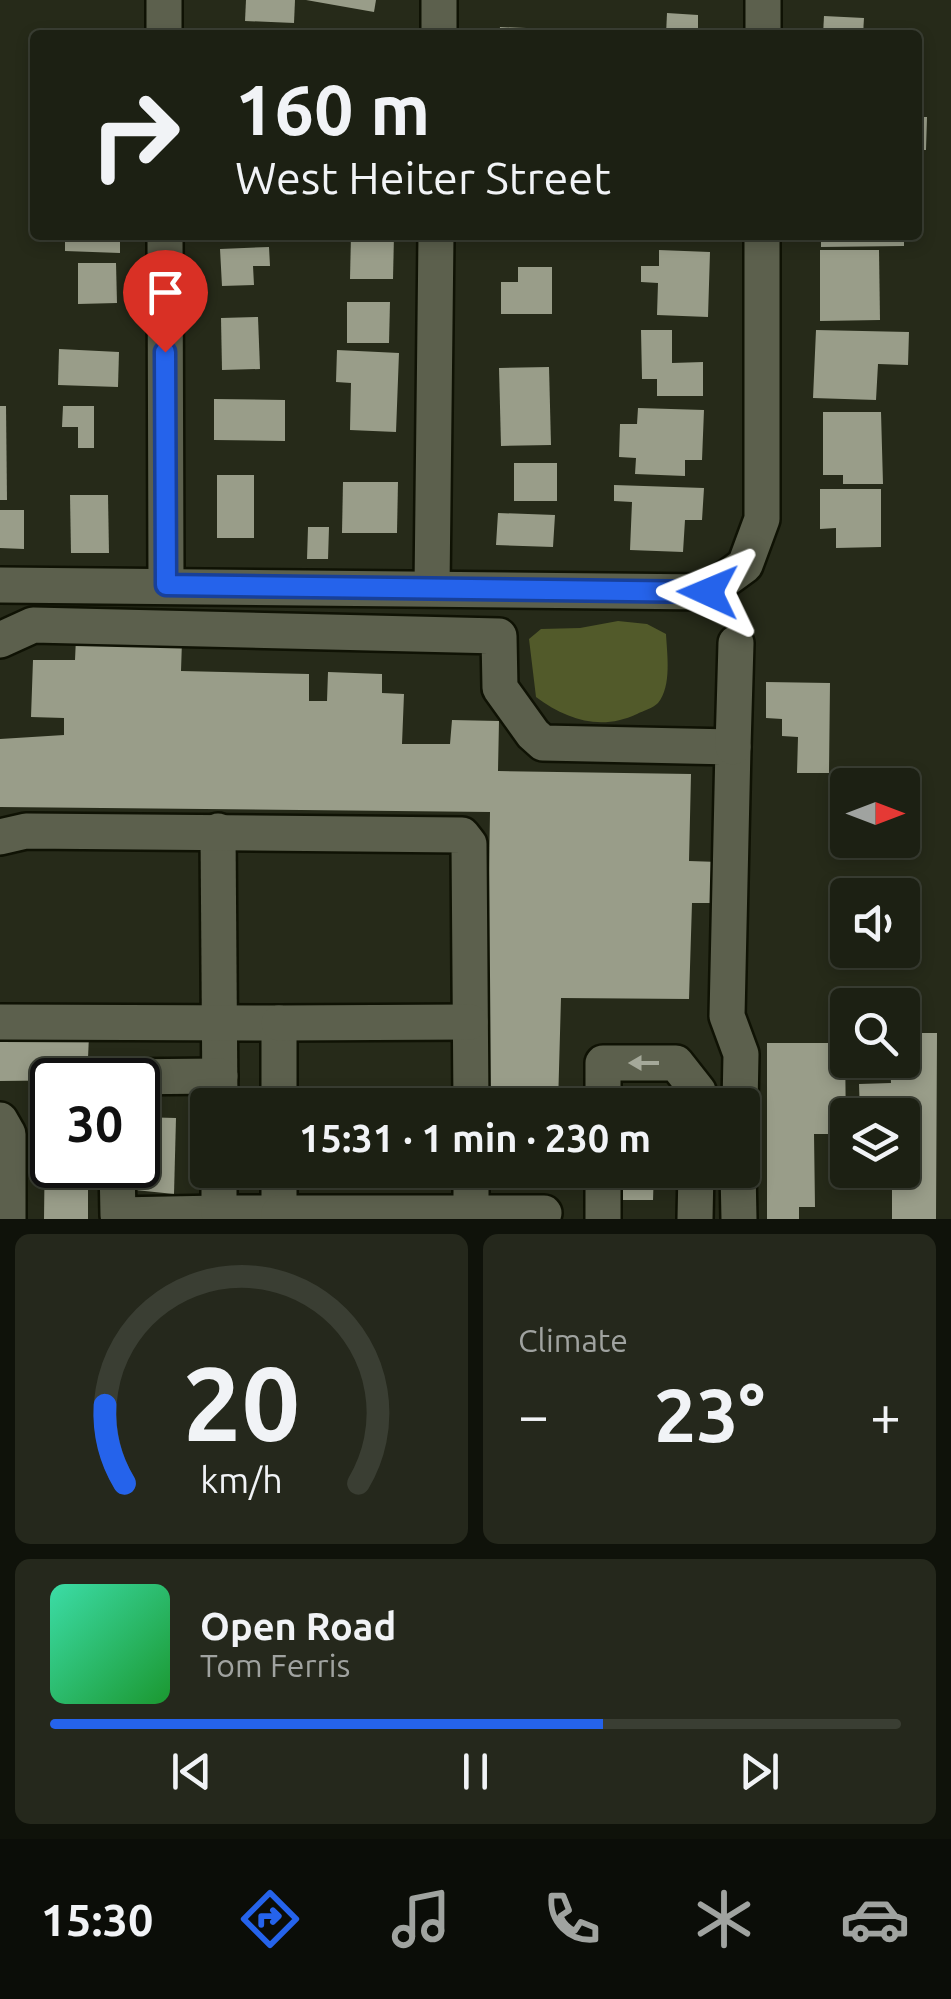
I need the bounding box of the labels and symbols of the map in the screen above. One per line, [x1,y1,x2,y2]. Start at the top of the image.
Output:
pin [123,250,208,353]
position arrow [656,540,760,644]
north arrow [830,768,920,858]
one-way arrow [627,1055,659,1071]
speed limit sign: 30 [30,1058,160,1188]

